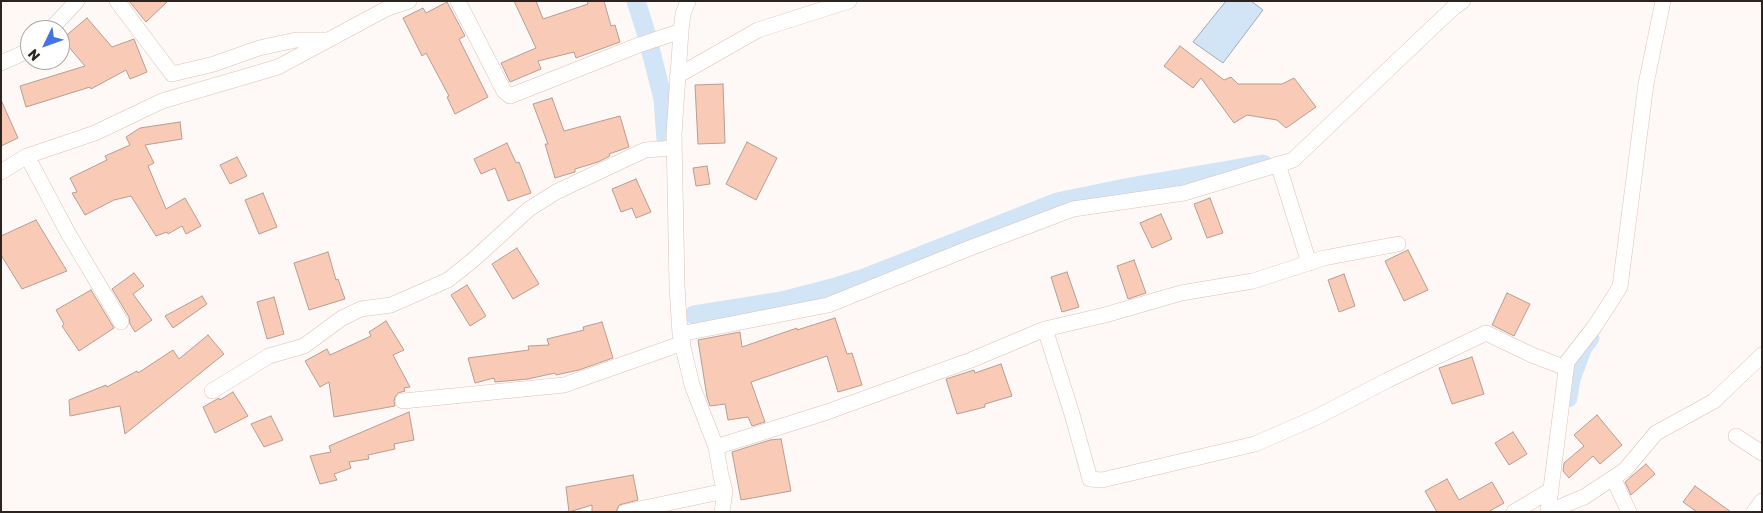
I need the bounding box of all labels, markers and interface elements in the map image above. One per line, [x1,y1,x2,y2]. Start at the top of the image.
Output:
north arrow [20,20,70,70]
text: N [25,45,44,64]

